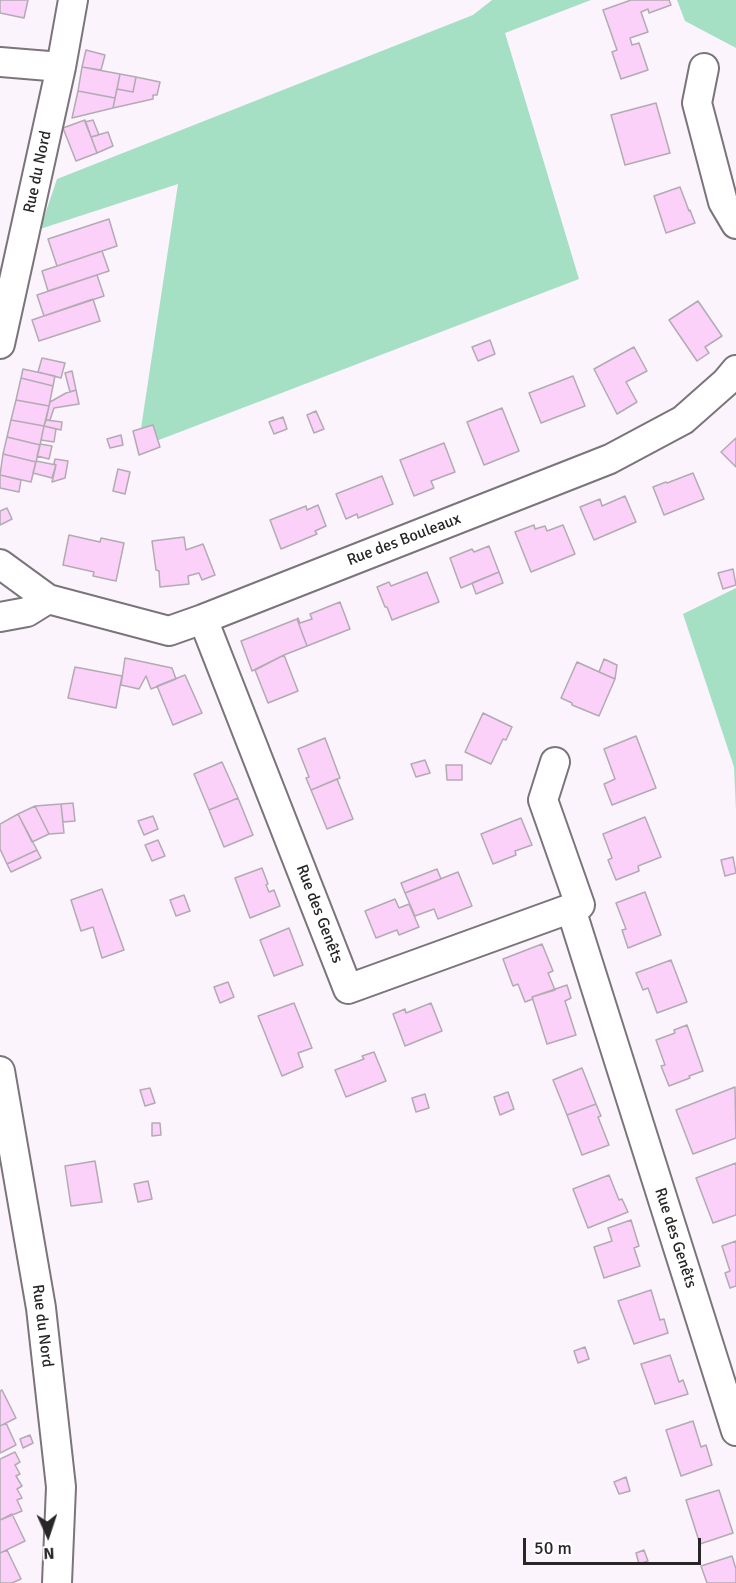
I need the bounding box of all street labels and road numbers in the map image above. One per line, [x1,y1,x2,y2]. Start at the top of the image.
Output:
street label: Rue du Nord [20,129,56,215]
street label: Rue des Bouleaux [345,510,463,570]
street label: Rue des Genêts [291,862,347,966]
street label: Rue des Genêts [650,1186,700,1290]
street label: Rue du Nord [27,1283,57,1369]

